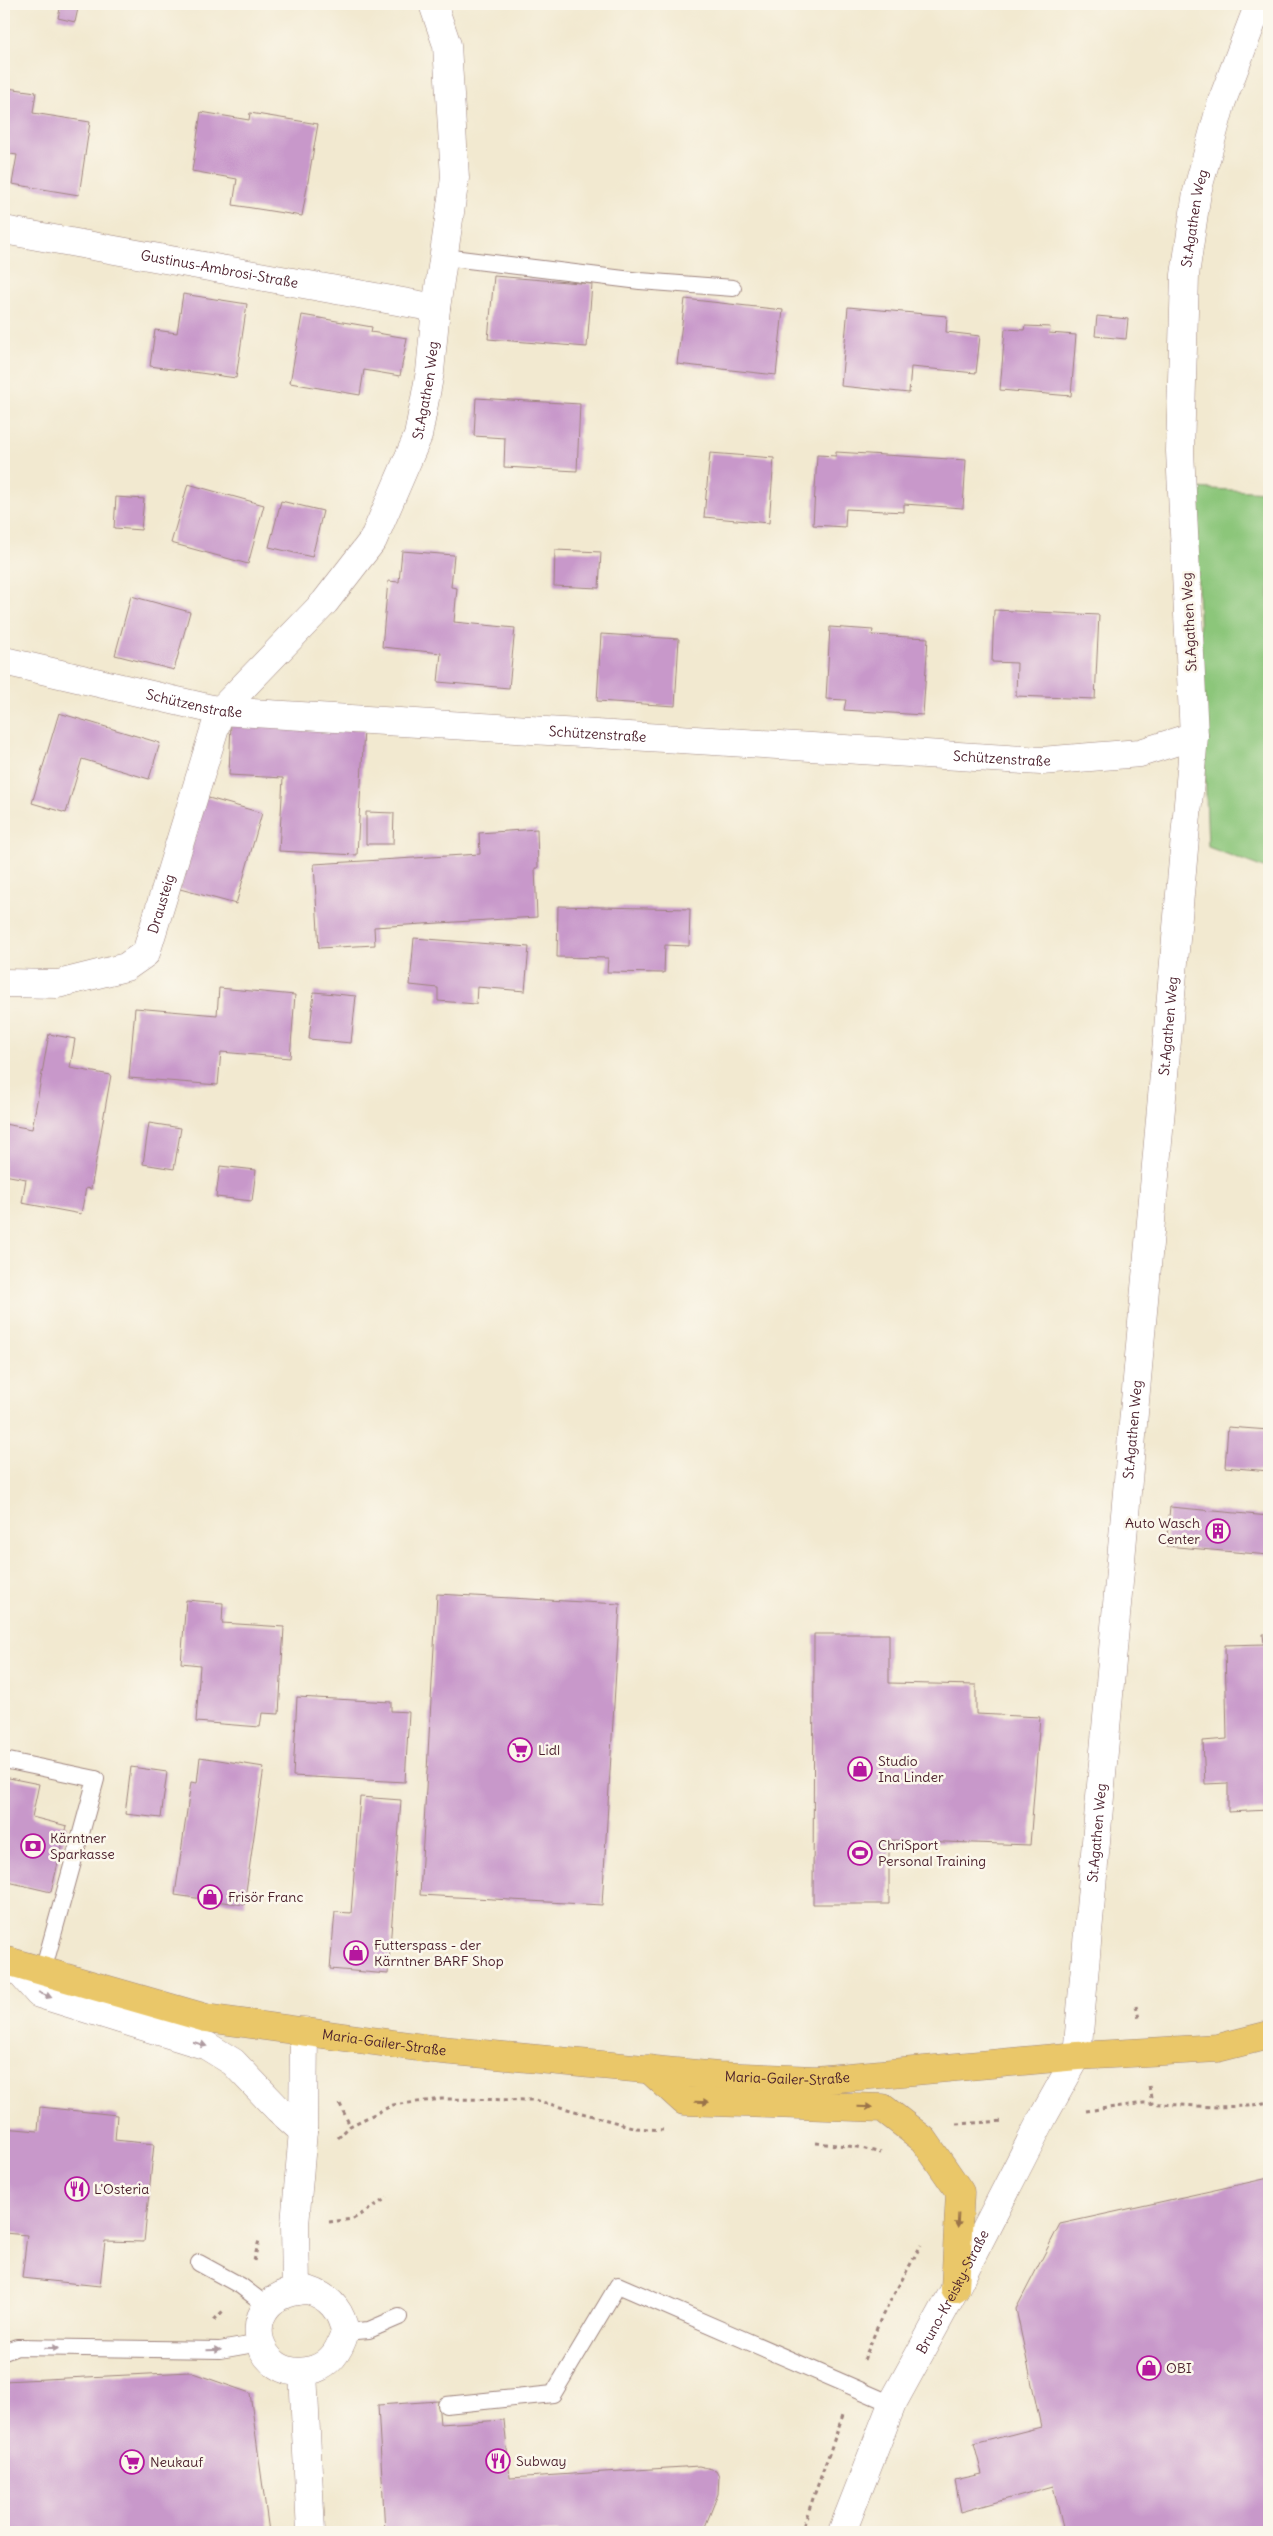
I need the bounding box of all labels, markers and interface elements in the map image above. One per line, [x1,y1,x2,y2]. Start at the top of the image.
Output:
street label: St.Agathen Weg [1177,167,1212,269]
street label: Gustinus-Ambrosi-Straße [139,246,300,292]
street label: St.Agathen Weg [409,340,442,441]
street label: St.Agathen Weg [1177,572,1201,672]
street label: Schützenstraße [144,685,243,721]
street label: Schützenstraße [548,722,647,746]
street label: Schützenstraße [952,747,1051,770]
street label: Drausteig [144,872,179,936]
street label: St.Agathen Weg [1155,976,1182,1076]
street label: St.Agathen Weg [1119,1379,1146,1480]
place label: Auto Wasch Center [1125,1514,1200,1548]
building icon: Auto Wasch Center [1205,1518,1231,1544]
supermarket icon: Lidl [507,1737,533,1763]
place label: Lidl [538,1741,560,1759]
place label: Studio Ina Linder [878,1752,944,1786]
shop icon: Studio Ina Linder [847,1756,873,1782]
street label: St.Agathen Weg [1083,1783,1110,1883]
place label: Kärntner Sparkasse [50,1829,115,1863]
bank icon: Kärntner Sparkasse [20,1833,46,1859]
place label: ChriSport Personal Training [878,1836,986,1870]
sports icon: ChriSport Personal Training [847,1840,873,1866]
shop icon: Frisör Franc [197,1884,223,1910]
place label: Frisör Franc [228,1888,304,1906]
place label: Futterspass - der Kärntner BARF Shop [374,1936,504,1970]
shop icon: Futterspass - der Kärntner BARF Shop [343,1940,369,1966]
one-way arrow [38,1991,53,1999]
street label: Maria-Gailer-Straße [321,2025,447,2059]
one-way arrow [193,2040,208,2048]
street label: Maria-Gailer-Straße [724,2067,851,2089]
one-way arrow [695,2098,711,2106]
one-way arrow [857,2103,873,2111]
restaurant icon: L'Osteria [64,2176,90,2202]
place label: L'Osteria [94,2180,149,2198]
one-way arrow [954,2213,962,2229]
street label: Bruno-Kreisky-Straße [912,2227,993,2357]
one-way arrow [44,2344,60,2352]
one-way arrow [206,2346,222,2354]
shop icon: OBI [1136,2355,1162,2381]
place label: OBI [1166,2359,1192,2377]
restaurant icon: Subway [485,2448,511,2474]
supermarket icon: Neukauf [119,2449,145,2475]
place label: Subway [516,2452,567,2470]
place label: Neukauf [150,2453,203,2471]

